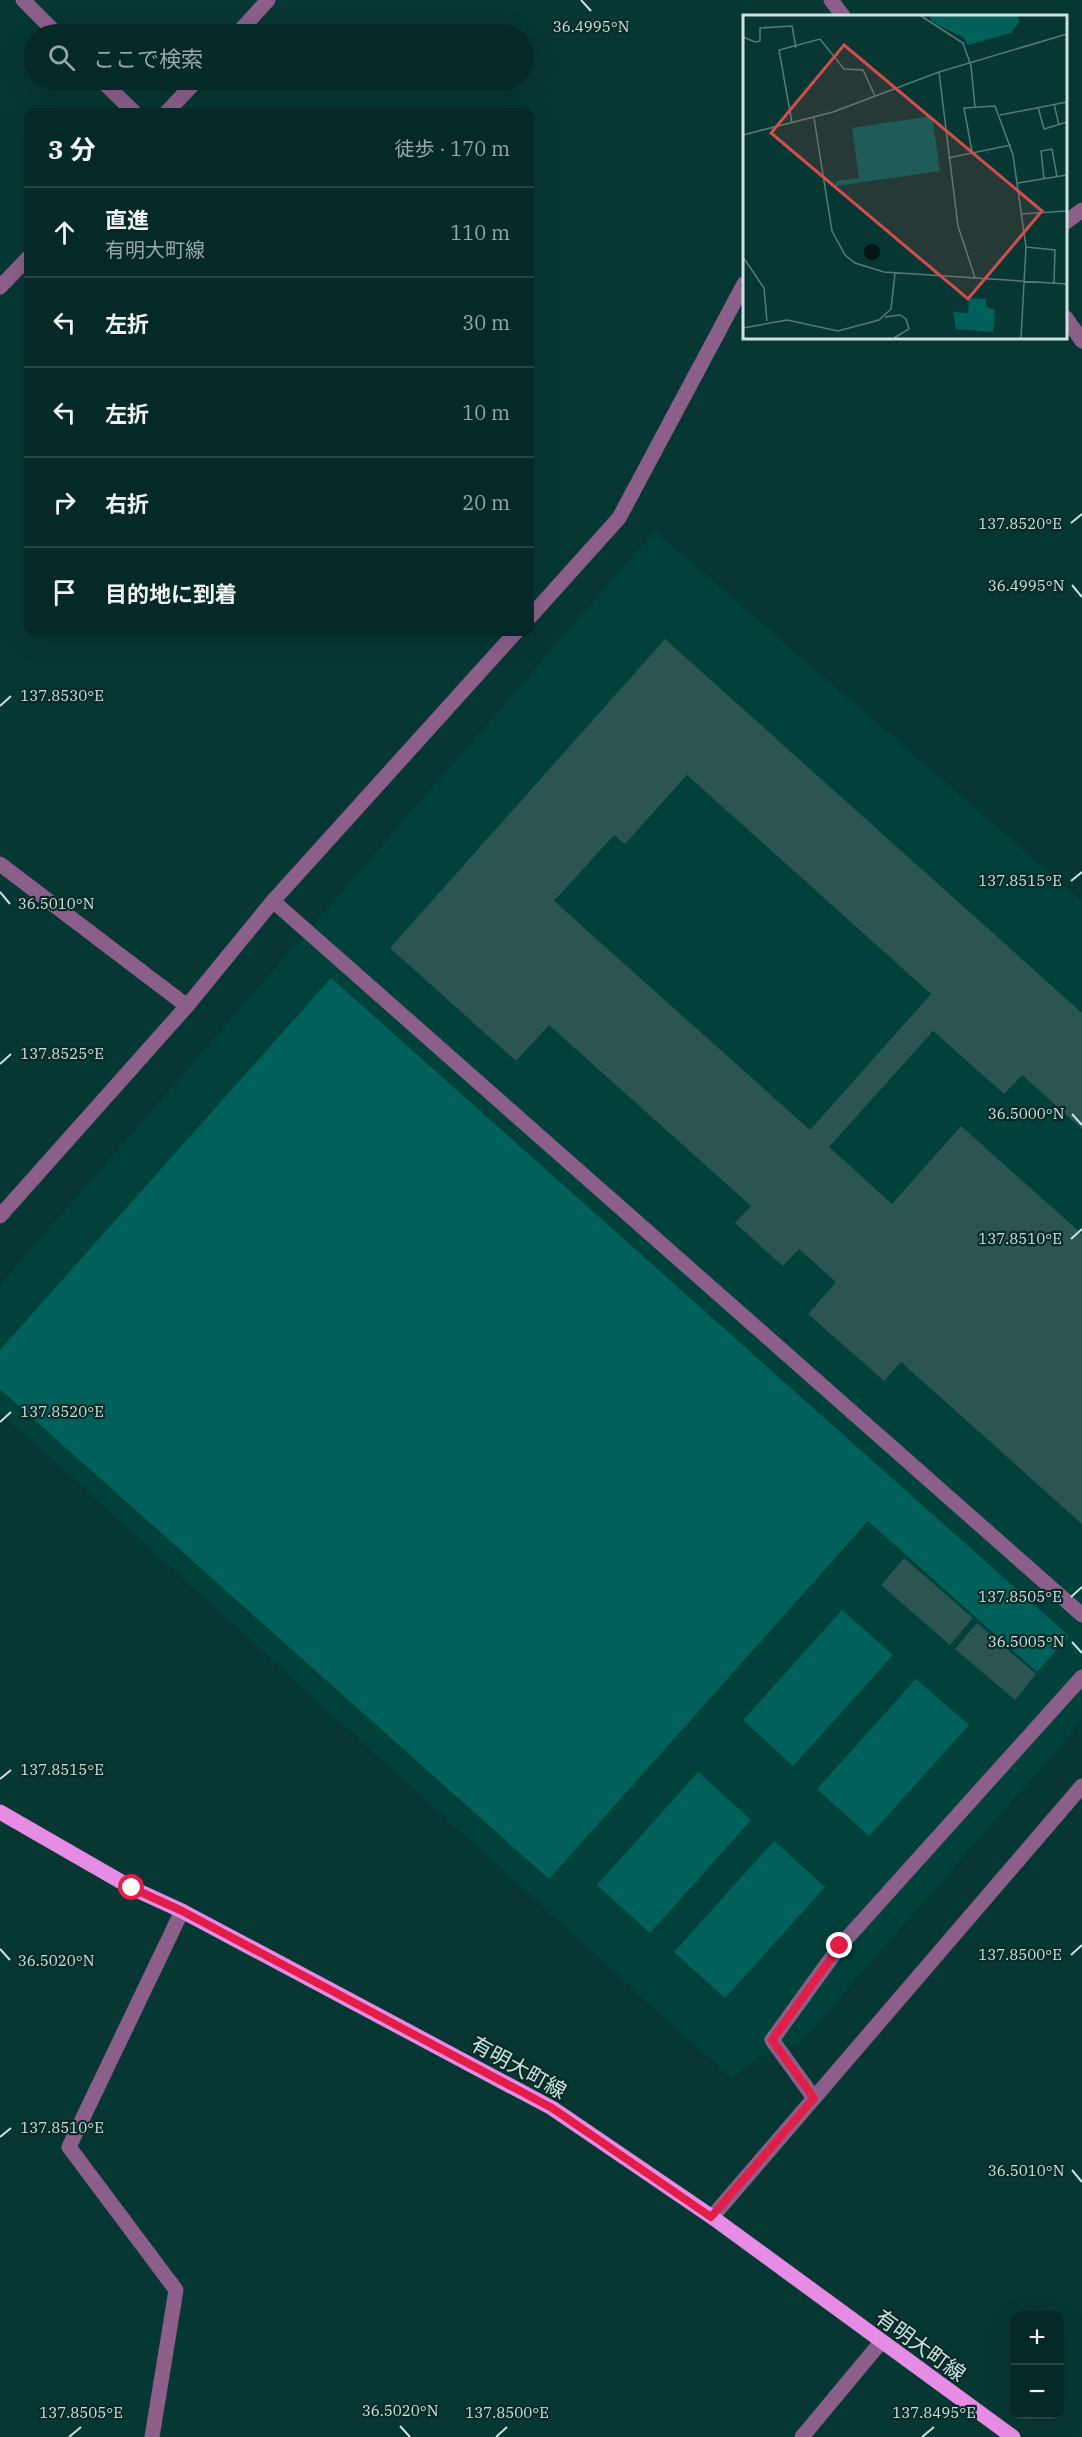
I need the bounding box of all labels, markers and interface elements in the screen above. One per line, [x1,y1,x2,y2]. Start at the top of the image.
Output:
inset map [743,15,1067,339]
text: 36.4995°N [553,17,629,36]
search box [24,24,534,90]
icon: search [45,41,78,74]
text: ここで検索 [93,44,203,73]
text: 3 分 [48,132,96,166]
text: 徒歩 · 170 m [395,135,510,162]
text: 直進 [105,205,149,234]
icon: ahead [48,216,81,249]
text: 110 m [450,219,510,246]
text: 有明大町線 [105,236,205,263]
icon: left [48,306,81,339]
text: 左折 [105,309,149,338]
text: 30 m [462,309,510,336]
icon: left [48,396,81,429]
text: 左折 [105,399,149,428]
text: 10 m [462,399,510,426]
icon: right [48,486,81,519]
text: 右折 [105,489,149,518]
text: 20 m [462,489,510,516]
text: 137.8520°E [978,514,1062,533]
icon: arrive [48,576,81,609]
text: 36.4995°N [988,576,1064,595]
text: 目的地に到着 [105,579,237,608]
text: 137.8530°E [20,686,104,705]
text: 137.8515°E [978,871,1062,890]
text: 36.5010°N [18,894,94,913]
text: 137.8525°E [20,1044,104,1063]
text: 36.5000°N [988,1104,1064,1123]
text: 137.8510°E [978,1229,1062,1248]
text: 137.8520°E [20,1402,104,1421]
text: 137.8505°E [978,1587,1062,1606]
text: 36.5005°N [988,1632,1064,1651]
text: 137.8515°E [20,1760,104,1779]
route start [118,1874,144,1900]
route end [826,1932,852,1958]
text: 137.8500°E [978,1945,1062,1964]
text: 36.5020°N [18,1951,94,1970]
street label: 有明大町線 [466,2029,572,2105]
text: 137.8510°E [20,2118,104,2137]
text: 36.5010°N [988,2161,1064,2180]
street label: 有明大町線 [870,2303,972,2387]
map controls [1010,2311,1064,2419]
button: + [1010,2311,1064,2365]
button: − [1010,2365,1064,2419]
text: 36.5020°N [362,2401,438,2420]
text: 137.8505°E [39,2403,123,2422]
text: 137.8500°E [465,2403,549,2422]
text: 137.8495°E [892,2403,976,2422]

